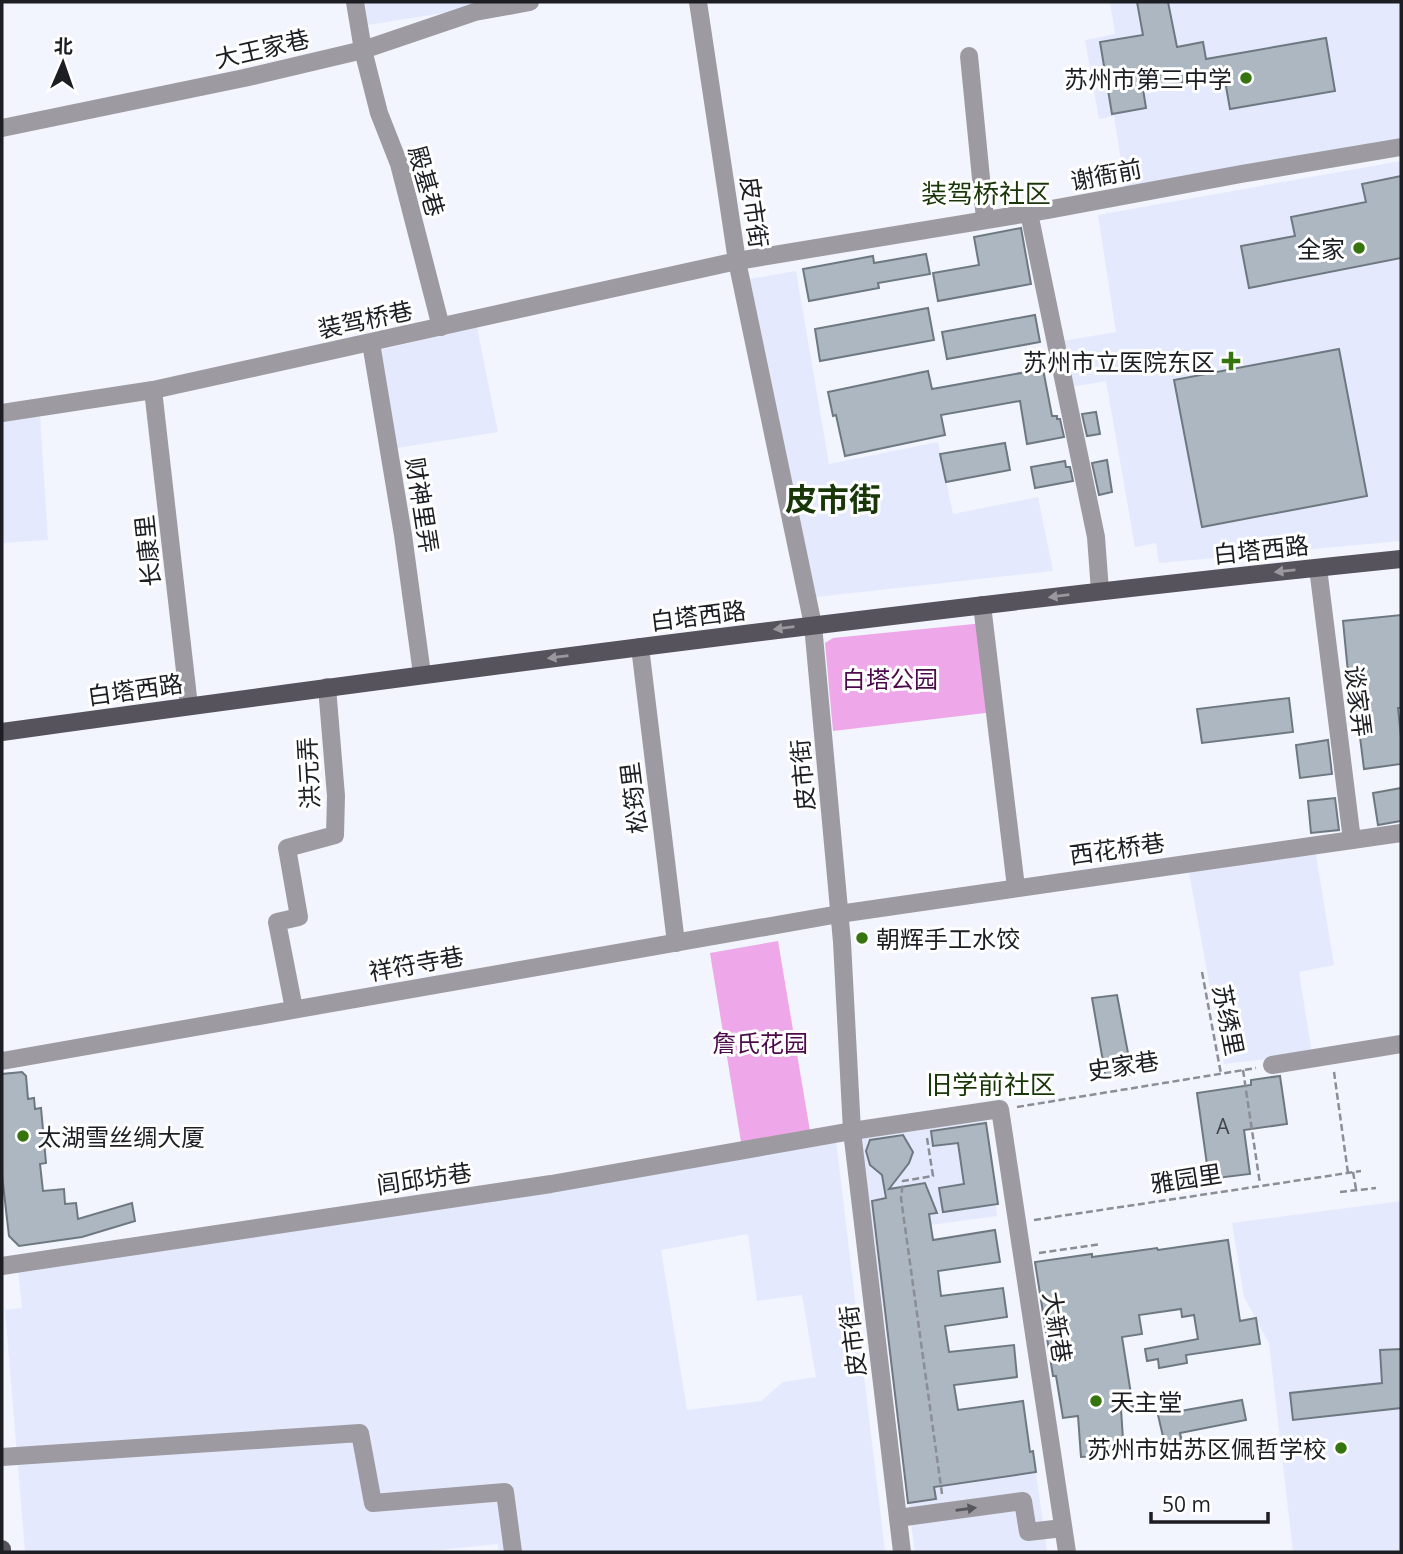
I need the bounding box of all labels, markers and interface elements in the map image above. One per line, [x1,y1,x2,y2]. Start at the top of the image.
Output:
street label: 大王家巷 [212,21,312,75]
north arrow [28,28,98,98]
text: 北 [54,33,74,59]
place label: 苏州市第三中学 [1064,62,1232,95]
marker: 苏州市第三中学 [1238,70,1254,86]
street label: 殿基巷 [401,142,453,220]
street label: 谢衙前 [1068,151,1144,197]
street label: 皮市街 [734,174,776,250]
district label: 装驾桥社区 [921,175,1051,211]
place label: 全家 [1297,232,1345,265]
marker: 全家 [1351,240,1367,256]
street label: 装驾桥巷 [315,293,415,345]
place label: 苏州市立医院东区 [1023,345,1215,378]
marker: 苏州市立医院东区 [1221,351,1241,371]
street label: 财神里弄 [399,455,447,555]
district label: 皮市街 [785,477,881,520]
street label: 长康里 [127,513,167,589]
street label: 白塔西路 [1212,528,1310,570]
one-way arrow [1273,566,1295,577]
one-way arrow [1047,591,1069,602]
street label: 白塔西路 [648,593,748,637]
one-way arrow [773,623,795,634]
one-way arrow [547,652,569,663]
park label: 白塔公园 [842,662,938,695]
street label: 谈家弄 [1338,663,1380,739]
street label: 白塔西路 [85,666,185,712]
street label: 洪元弄 [290,736,326,810]
street label: 皮市街 [782,738,822,812]
street label: 松筠里 [612,760,654,836]
street label: 西花桥巷 [1067,825,1167,871]
place label: 朝辉手工水饺 [876,922,1020,955]
marker: 朝辉手工水饺 [854,930,870,946]
street label: 祥符寺巷 [366,938,466,988]
street label: 苏绣里 [1206,982,1252,1058]
park label: 詹氏花园 [712,1026,808,1059]
street label: 史家巷 [1085,1043,1161,1087]
district label: 旧学前社区 [926,1066,1056,1102]
house number: A [1216,1112,1230,1140]
place label: 太湖雪丝绸大厦 [37,1120,205,1153]
marker: 太湖雪丝绸大厦 [15,1128,31,1144]
street label: 闾邱坊巷 [374,1155,474,1201]
street label: 雅园里 [1148,1156,1224,1200]
street label: 大新巷 [1036,1289,1080,1365]
street label: 皮市街 [831,1303,873,1379]
place label: 天主堂 [1110,1385,1182,1418]
marker: 天主堂 [1088,1393,1104,1409]
place label: 苏州市姑苏区佩哲学校 [1087,1432,1327,1465]
marker: 苏州市姑苏区佩哲学校 [1333,1440,1349,1456]
scale bar [1151,1480,1268,1524]
text: 50 m [1162,1490,1211,1518]
one-way arrow [955,1503,977,1514]

